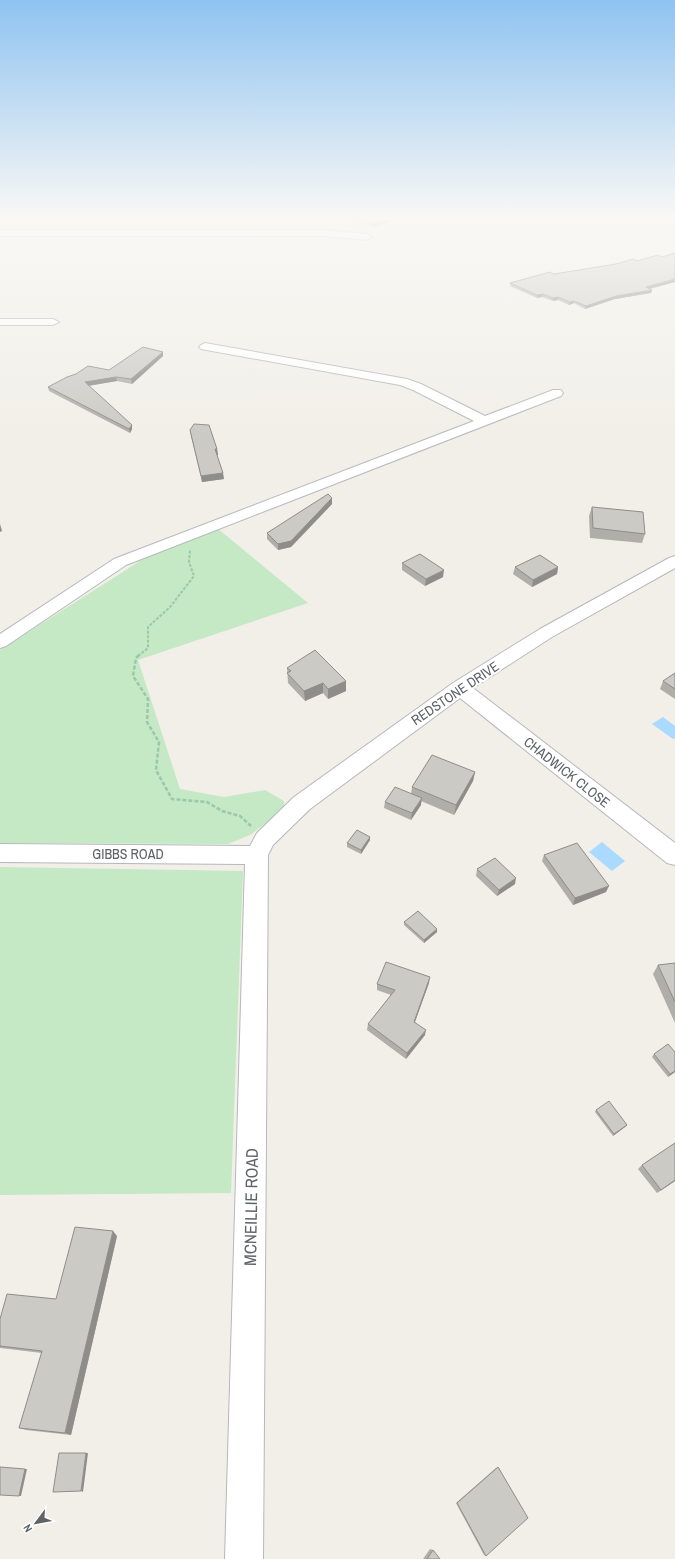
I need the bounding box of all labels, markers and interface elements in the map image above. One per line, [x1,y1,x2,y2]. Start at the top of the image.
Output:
street label: REDSTONE DRIVE [408,657,502,729]
street label: CHADWICK CLOSE [520,733,614,811]
street label: GIBBS ROAD [92,845,164,863]
street label: MCNEILLIE ROAD [238,1148,263,1266]
north arrow [16,1503,56,1543]
text: N [20,1522,35,1535]

